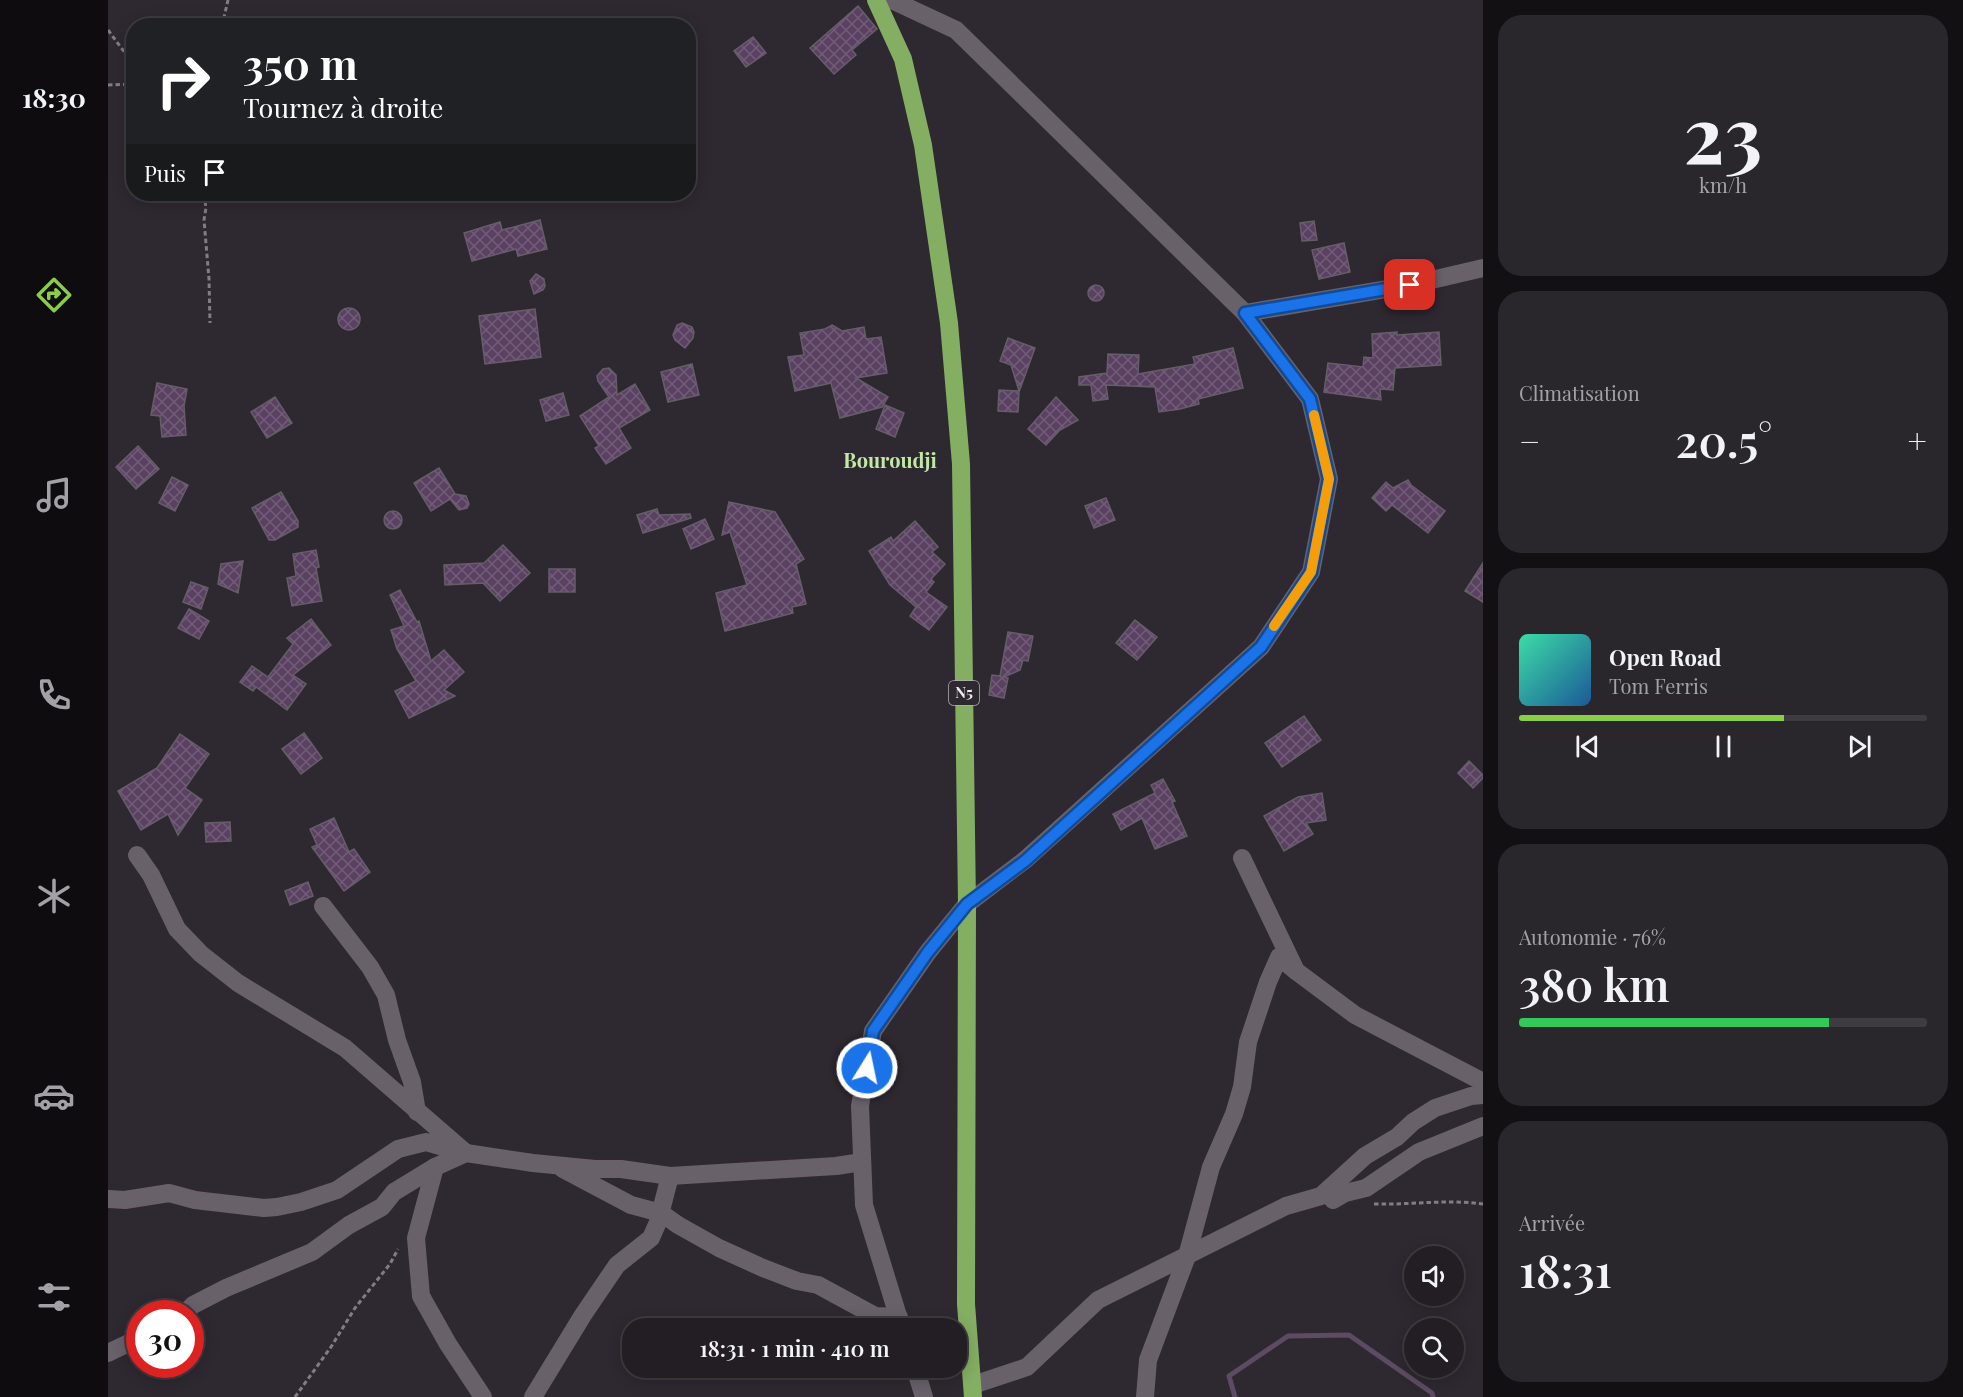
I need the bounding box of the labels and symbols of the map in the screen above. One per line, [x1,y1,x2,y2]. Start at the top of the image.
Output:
pin [1384,259,1435,310]
district label: Bouroudji [843,446,937,473]
road number: N5 [949,681,979,705]
position arrow [835,1036,899,1100]
speed limit sign: 30 [126,1300,204,1378]

